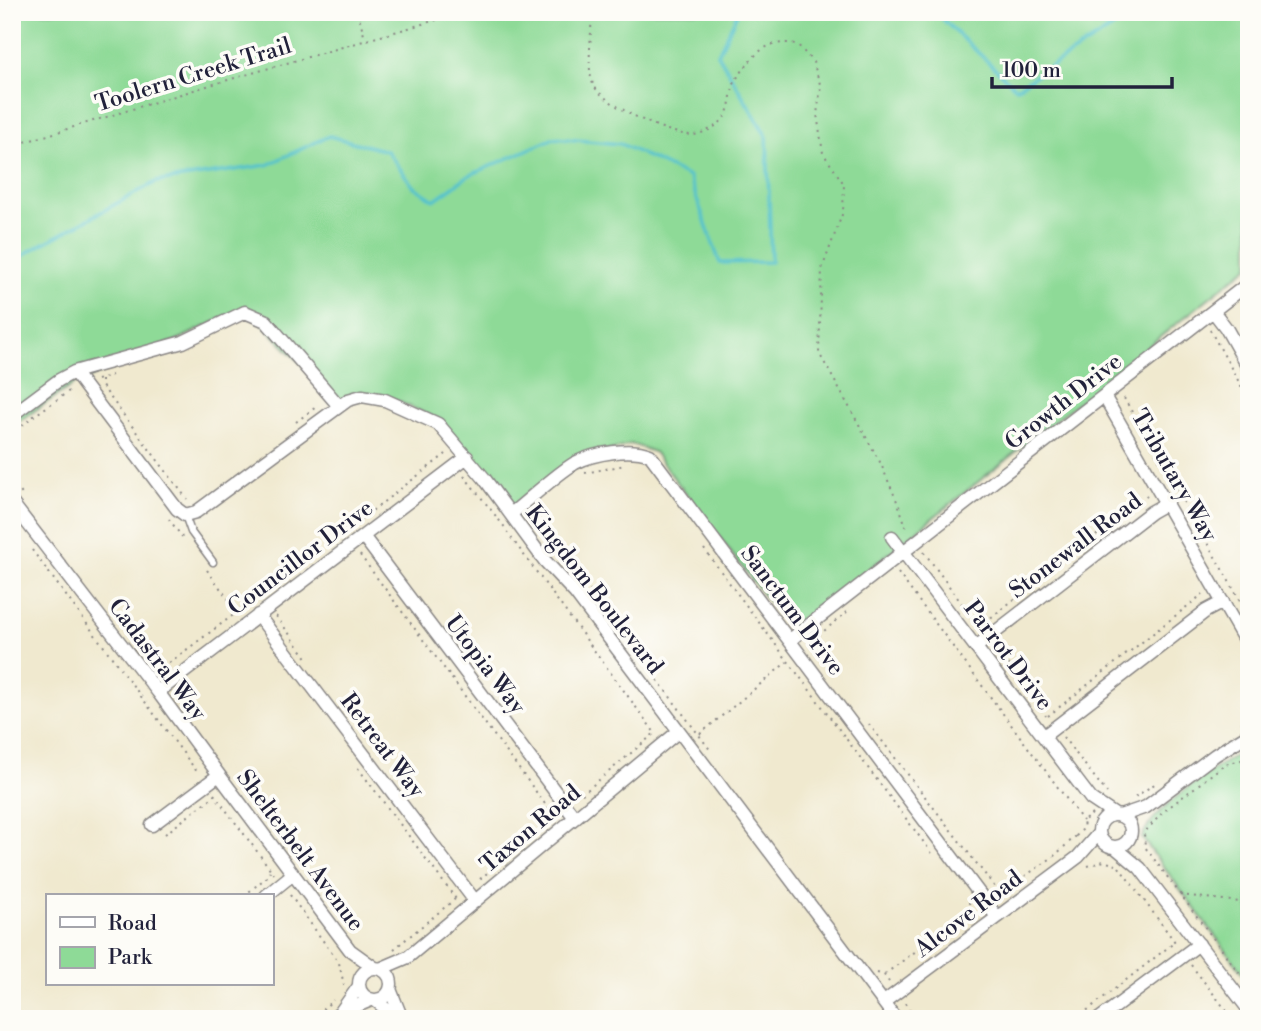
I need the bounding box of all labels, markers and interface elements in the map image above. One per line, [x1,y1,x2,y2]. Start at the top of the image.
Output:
street label: Toolern Creek Trail [92,32,295,118]
scale bar [992,46,1172,90]
text: 100 m [1002,58,1061,84]
street label: Growth Drive [1000,348,1128,456]
street label: Tributary Way [1125,404,1224,547]
street label: Stonewall Road [1004,487,1147,605]
street label: Councillor Drive [222,494,379,621]
street label: Kingdom Boulevard [519,499,669,680]
street label: Sanctum Drive [734,540,850,681]
street label: Cadastral Way [102,593,213,727]
street label: Parrot Drive [958,595,1059,716]
street label: Utopia Way [439,610,532,720]
street label: Retreat Way [334,688,431,804]
street label: Shelterbelt Avenue [230,764,370,937]
street label: Taxon Road [475,779,586,879]
street label: Alcove Road [908,864,1028,964]
legend [46,894,273,986]
text: Road [108,911,157,937]
text: Park [108,945,153,971]

